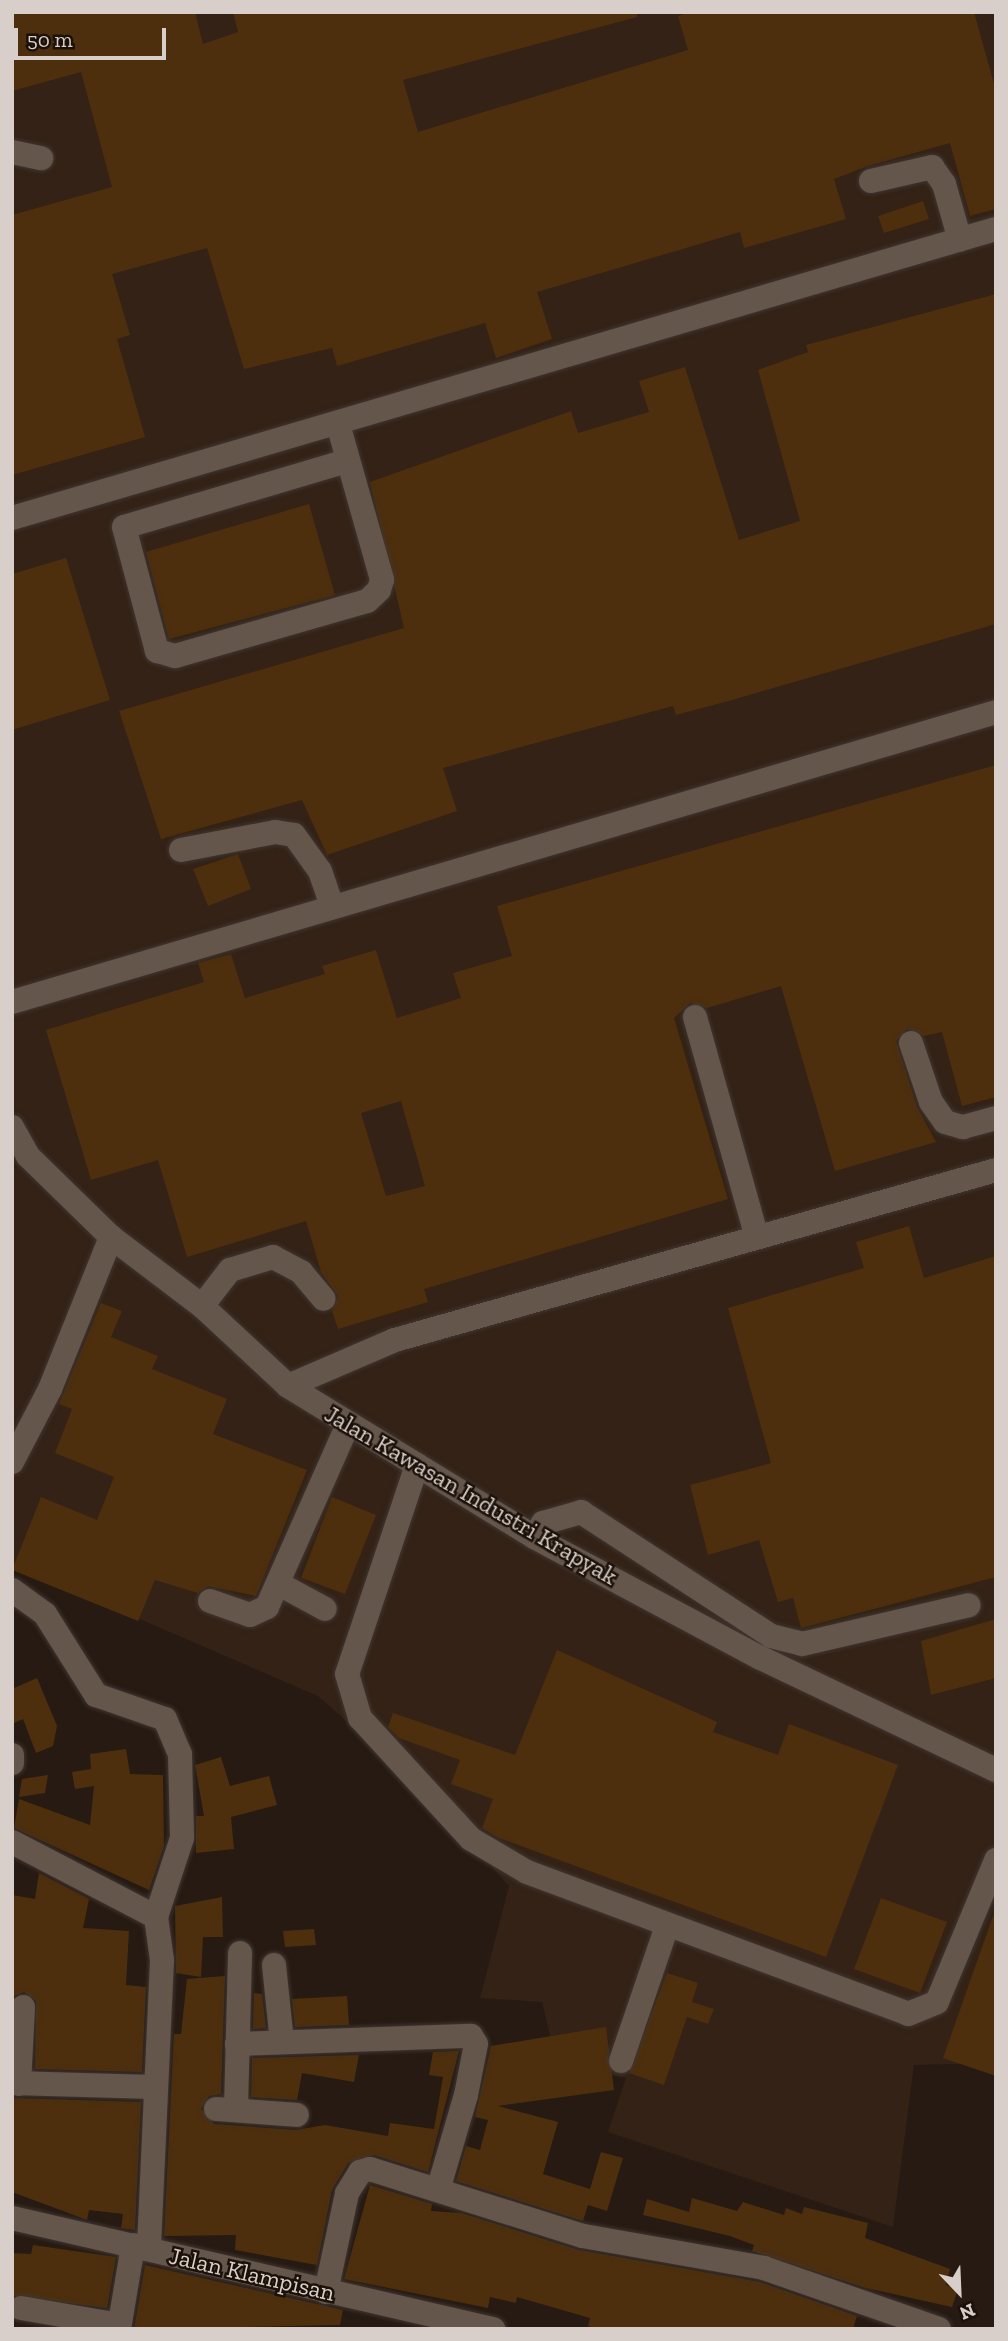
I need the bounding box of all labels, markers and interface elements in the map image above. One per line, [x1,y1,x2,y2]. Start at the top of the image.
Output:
scale bar [18,14,170,58]
text: 50 m [27,27,73,52]
street label: Jalan Kawasan Industri Krapyak [320,1399,622,1591]
street label: Jalan Klampisan [166,2241,338,2307]
north arrow [924,2257,994,2327]
text: N [956,2298,979,2325]

